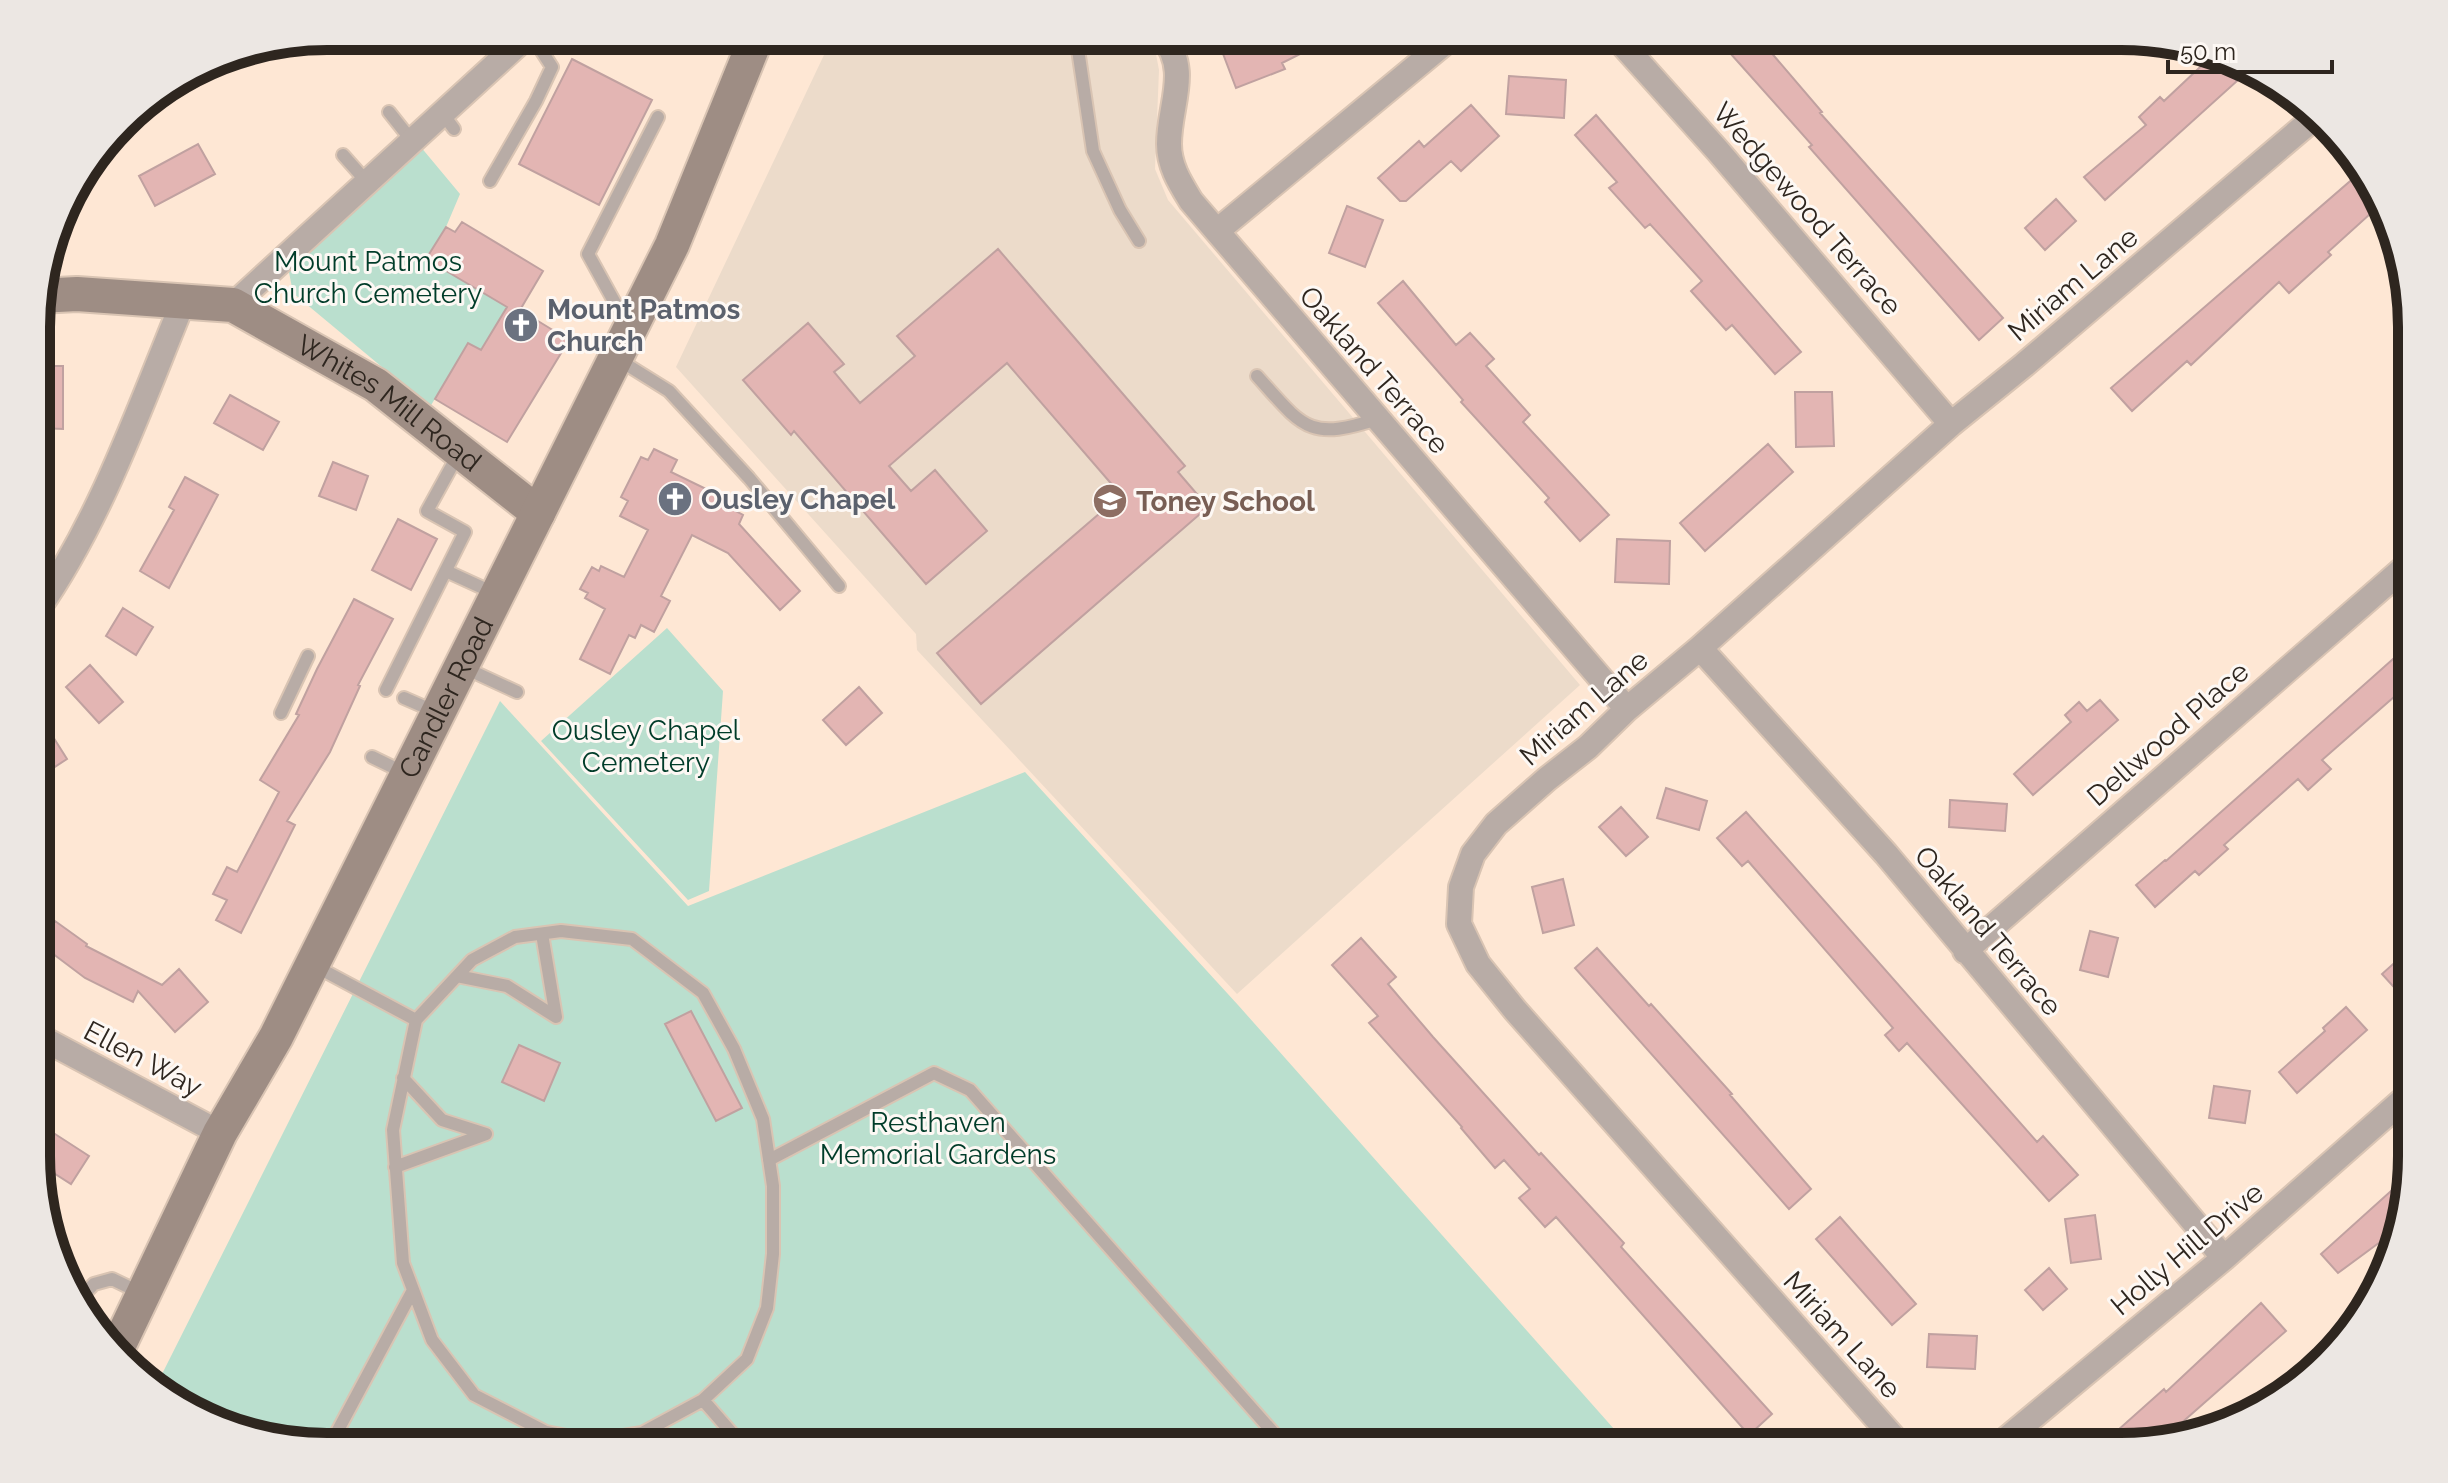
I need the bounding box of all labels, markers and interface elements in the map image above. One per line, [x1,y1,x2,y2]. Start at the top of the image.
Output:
scale bar [2168,24,2332,74]
text: 50 m [2180,37,2236,66]
street label: Wedgewood Terrace [1706,96,1908,322]
street label: Miriam Lane [2001,220,2145,348]
park label: Mount Patmos Church Cemetery [254,245,482,310]
street label: Oakland Terrace [1292,280,1456,460]
place label: Mount Patmos Church [547,293,740,358]
church icon: Mount Patmos Church [502,306,540,344]
street label: Whites Mill Road [291,328,488,478]
church icon: Ousley Chapel [656,480,694,518]
school or university icon: Toney School [1091,482,1129,520]
place label: Ousley Chapel [701,483,896,516]
place label: Toney School [1136,485,1315,518]
street label: Candler Road [392,612,500,784]
street label: Miriam Lane [1513,643,1655,773]
street label: Dellwood Place [2080,655,2256,813]
park label: Ousley Chapel Cemetery [552,714,741,779]
street label: Oakland Terrace [1908,840,2068,1022]
street label: Ellen Way [78,1014,208,1104]
park label: Resthaven Memorial Gardens [820,1106,1056,1171]
street label: Holly Hill Drive [2104,1176,2270,1322]
street label: Miriam Lane [1777,1265,1907,1405]

